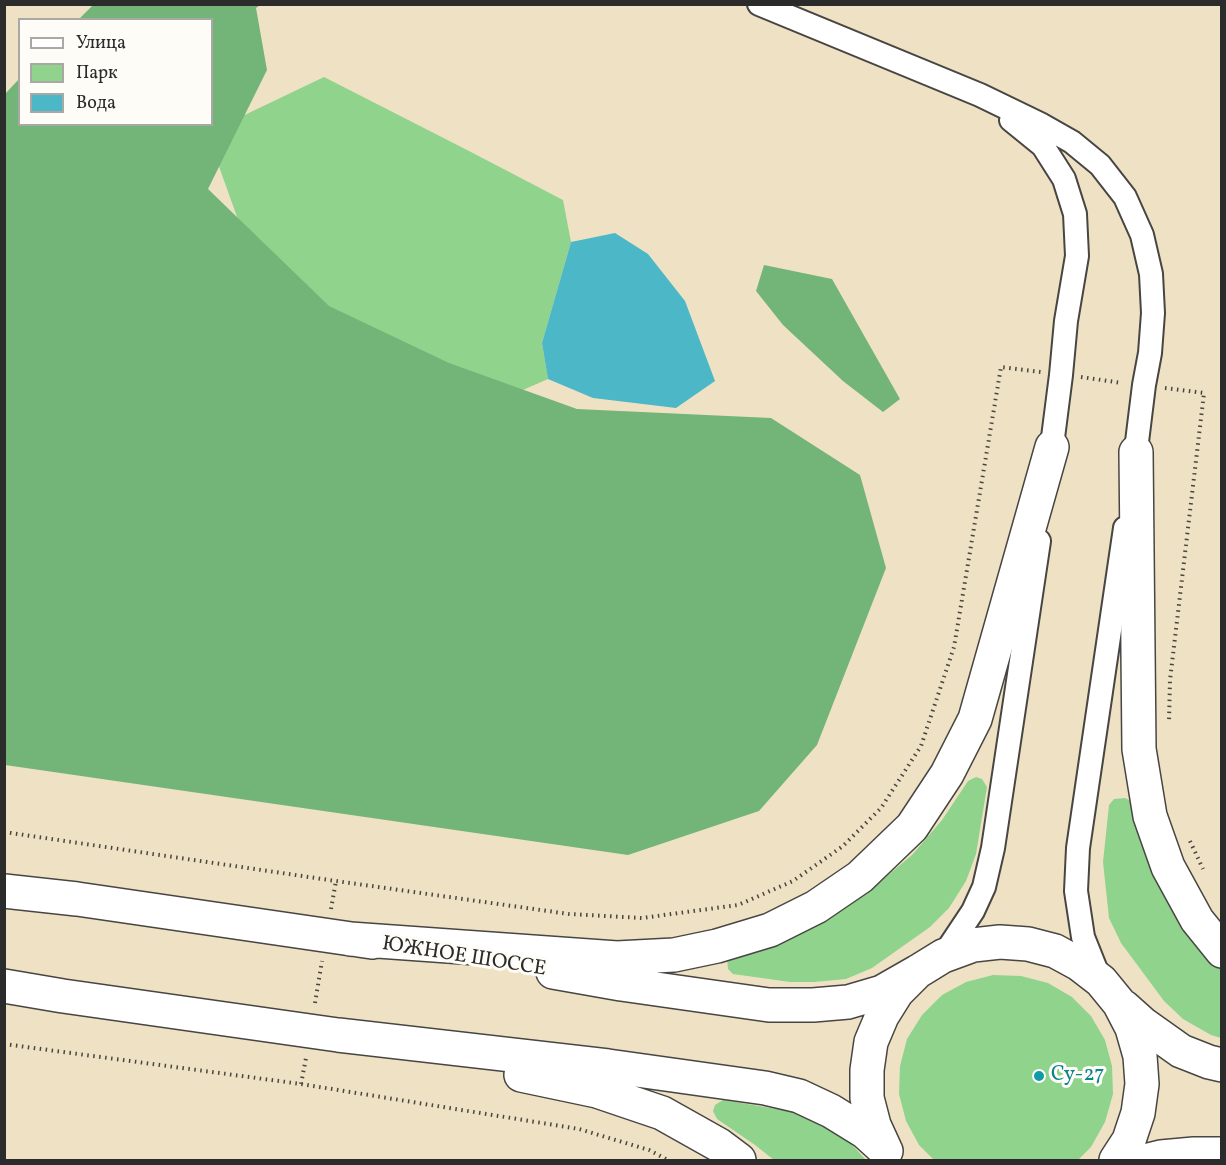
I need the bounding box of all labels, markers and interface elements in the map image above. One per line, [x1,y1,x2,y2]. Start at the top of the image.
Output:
legend [18,18,213,126]
text: Улица [76,31,126,56]
text: Парк [76,61,118,86]
text: Вода [76,91,116,116]
street label: ЮЖНОЕ ШОССЕ [380,933,548,983]
place label: Су-27 [1051,1063,1104,1089]
marker: Су-27 [1032,1069,1046,1083]

